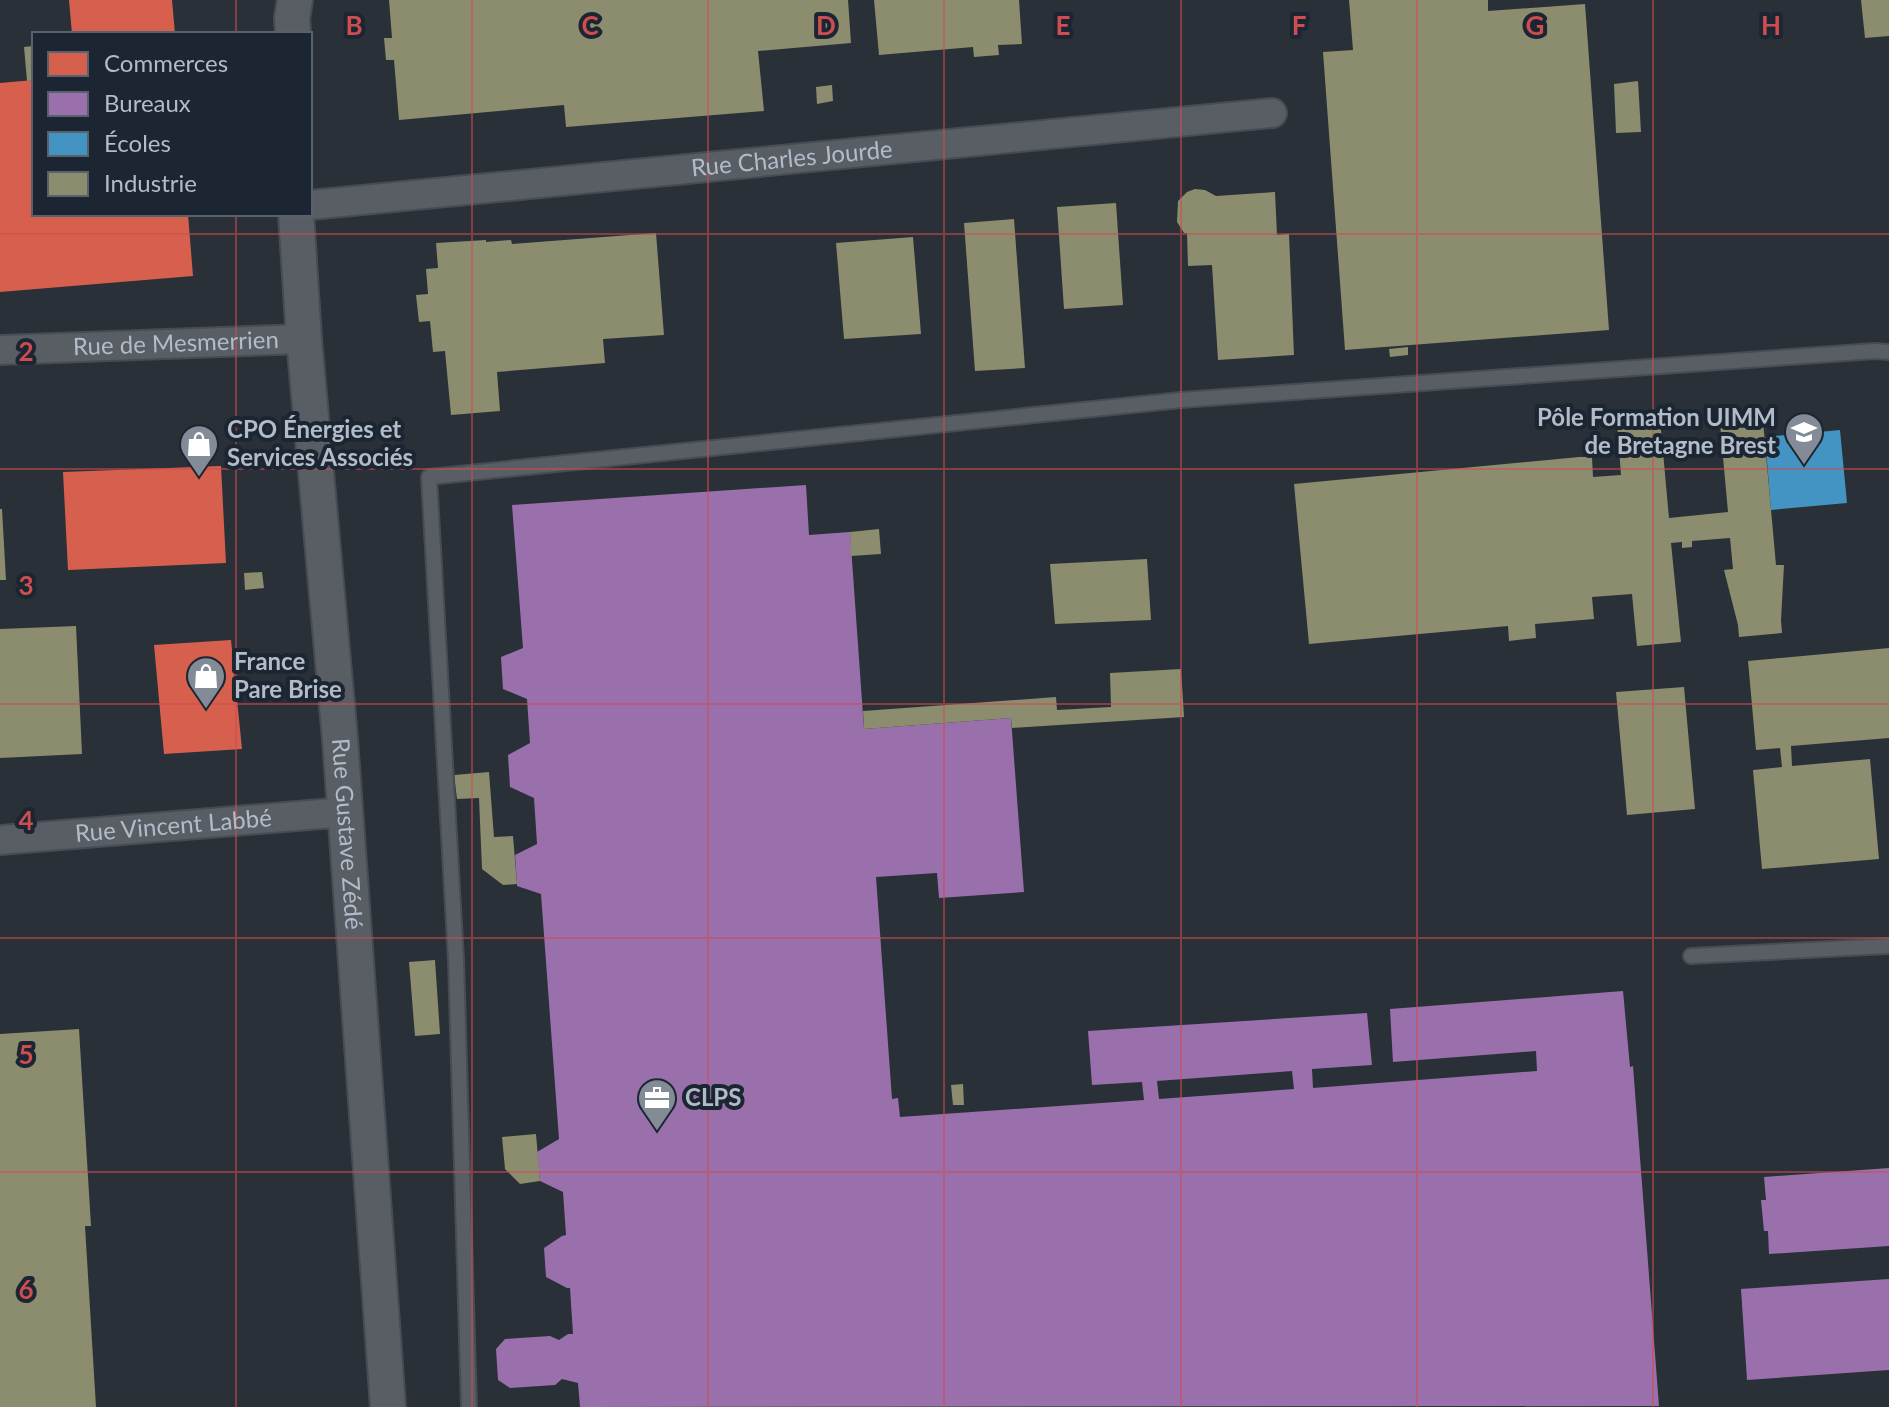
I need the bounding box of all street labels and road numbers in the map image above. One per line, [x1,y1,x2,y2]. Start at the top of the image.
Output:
street label: Rue Charles Jourde [690,133,894,181]
street label: Rue de Mesmerrien [72,324,279,360]
street label: Rue Gustave Zédé [327,737,370,930]
street label: Rue Vincent Labbé [74,802,273,847]

